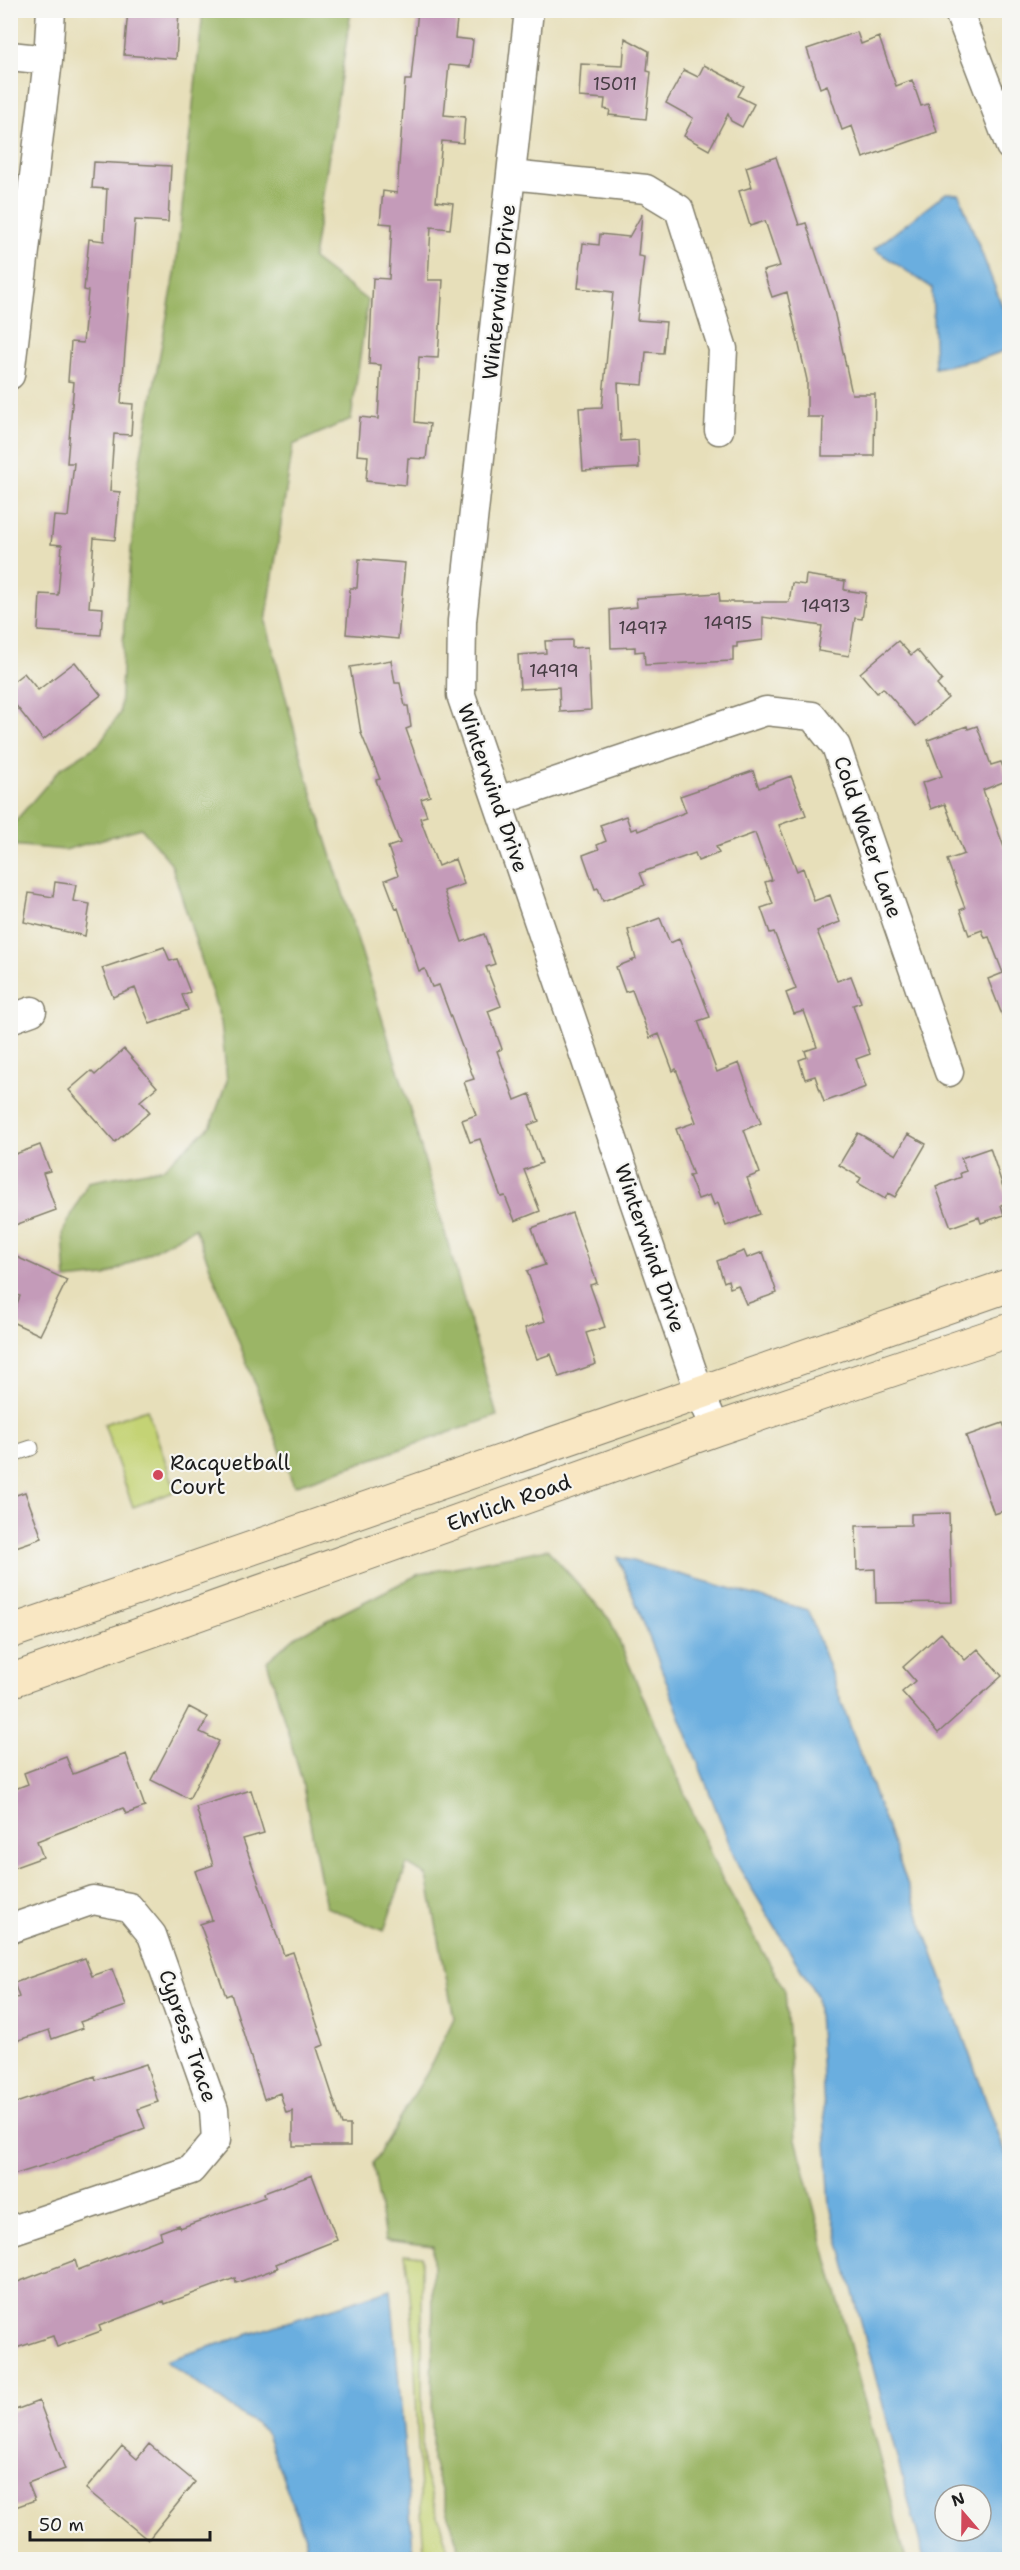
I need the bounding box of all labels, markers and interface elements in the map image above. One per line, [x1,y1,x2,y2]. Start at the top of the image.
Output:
house number: 15011 [593,72,637,96]
street label: Winterwind Drive [476,203,522,381]
house number: 14913 [801,594,851,618]
house number: 14915 [704,611,752,635]
house number: 14917 [618,616,668,640]
house number: 14919 [529,659,579,683]
street label: Winterwind Drive [451,700,535,876]
street label: Cold Water Lane [827,752,909,922]
street label: Winterwind Drive [608,1160,692,1336]
place label: Racquetball Court [170,1449,291,1501]
marker: Racquetball Court [151,1468,165,1482]
street label: Ehrlich Road [443,1468,575,1538]
street label: Cypress Trace [152,1966,224,2106]
north arrow [933,2483,993,2543]
text: N [948,2487,968,2511]
scale bar [30,2504,210,2542]
text: 50 m [39,2513,84,2537]

